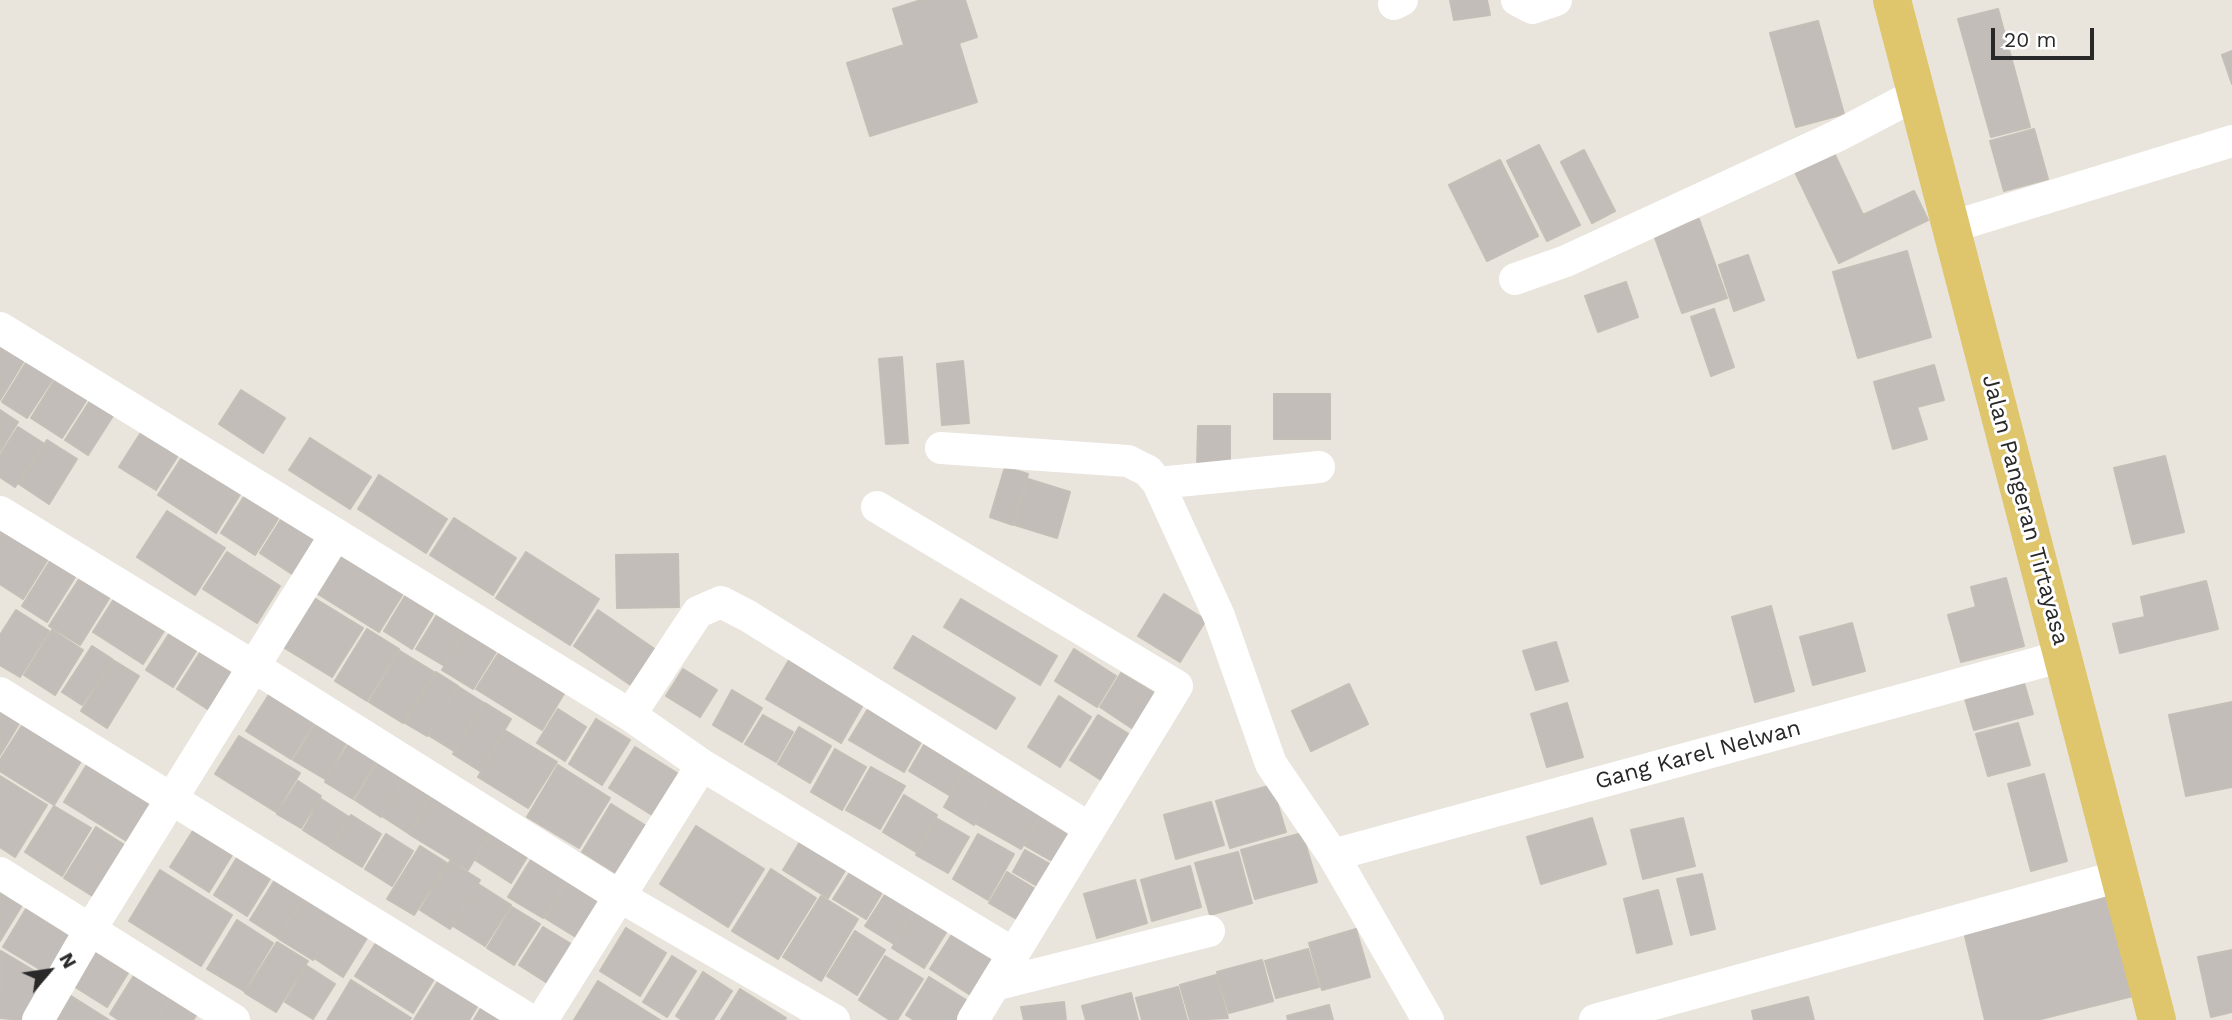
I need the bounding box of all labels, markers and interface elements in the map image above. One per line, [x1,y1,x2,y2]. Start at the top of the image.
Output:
scale bar [1994,14,2097,58]
text: 20 m [2004,27,2056,52]
street label: Jalan Pangeran Tirtayasa [1976,372,2074,648]
street label: Gang Karel Nelwan [1592,714,1804,796]
north arrow [14,936,84,1006]
text: N [54,949,81,972]

